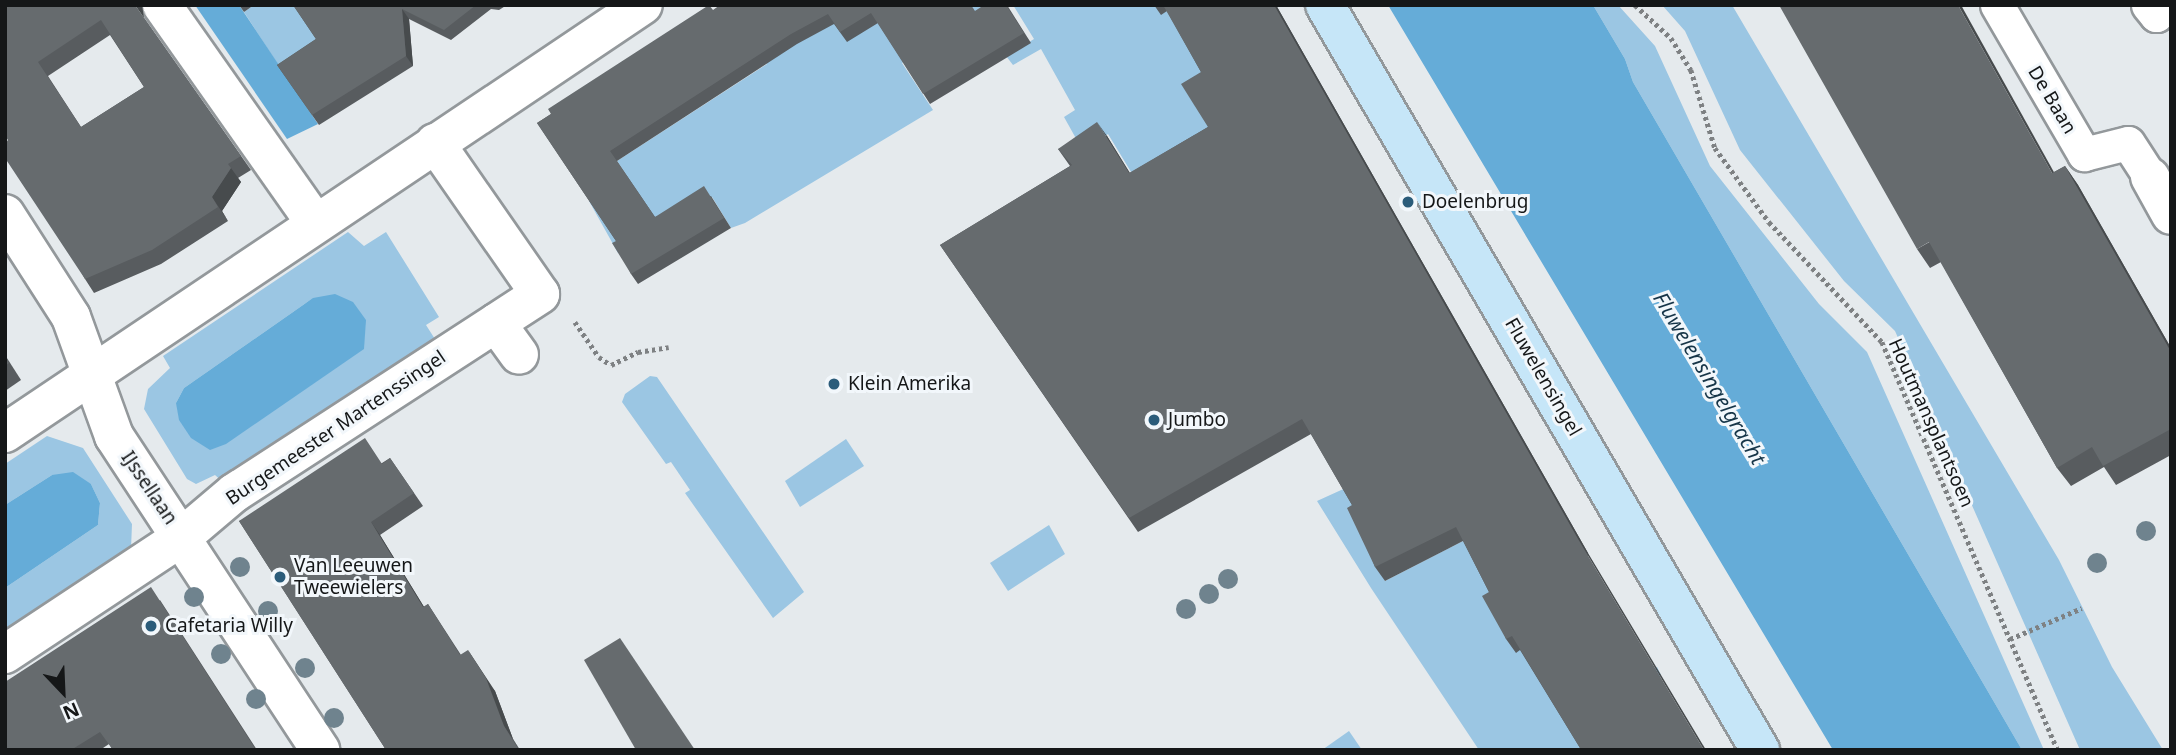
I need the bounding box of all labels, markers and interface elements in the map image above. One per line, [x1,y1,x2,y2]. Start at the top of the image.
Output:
street label: De Baan [2023,62,2081,138]
place label: Doelenbrug [1422,191,1528,213]
marker: Doelenbrug [1400,194,1416,210]
water label: Fluwelensingelgracht [1649,287,1771,469]
street label: Fluwelensingel [1500,314,1586,440]
street label: Houtmansplantsoen [1884,335,1978,511]
street label: Burgemeester Martenssingel [222,346,450,510]
place label: Klein Amerika [848,373,971,395]
marker: Klein Amerika [826,376,842,392]
place label: Jumbo [1168,409,1226,431]
marker: Jumbo [1146,412,1162,428]
street label: IJssellaan [116,447,182,529]
place label: Van Leeuwen Tweewielers [294,555,413,599]
marker: Van Leeuwen Tweewielers [272,569,288,585]
place label: Cafetaria Willy [165,615,293,637]
marker: Cafetaria Willy [143,618,159,634]
north arrow [28,657,98,727]
text: N [59,696,83,726]

